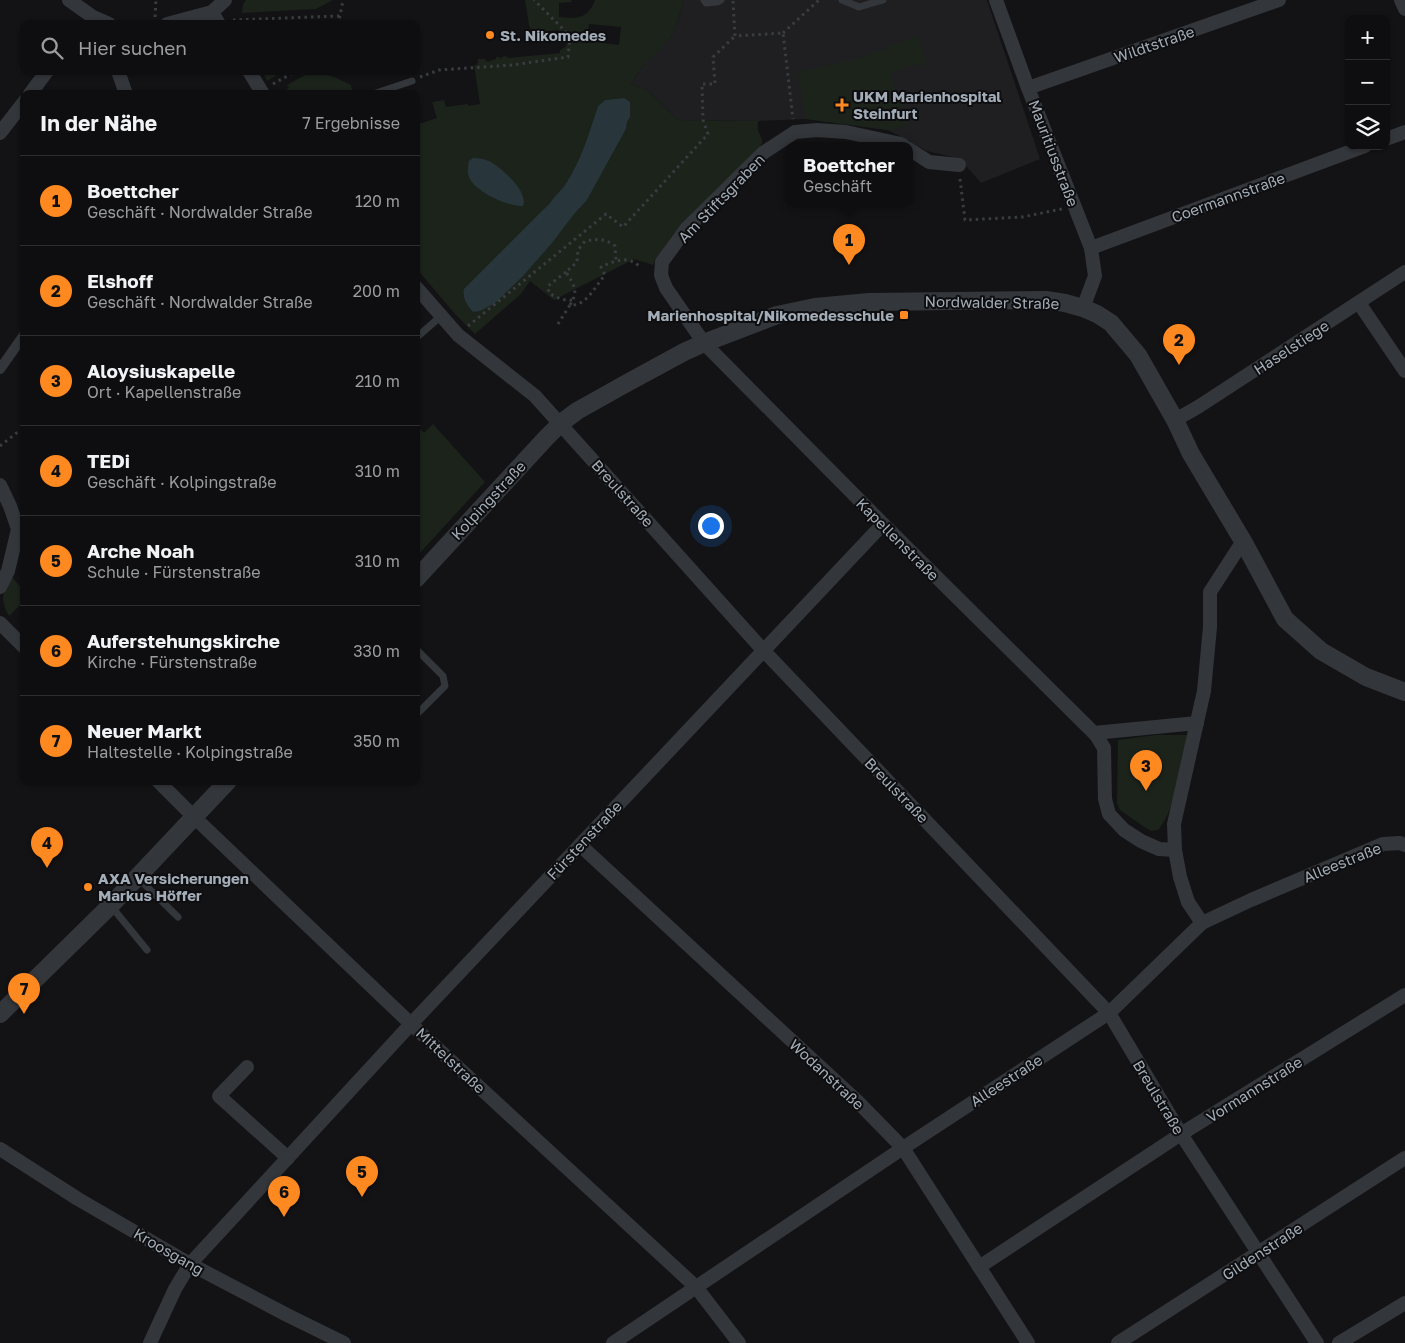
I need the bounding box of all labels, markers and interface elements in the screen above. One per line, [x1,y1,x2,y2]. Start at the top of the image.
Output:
map controls [1345,15,1390,150]
button: + [1345,15,1390,60]
search box [20,20,420,75]
street label: Wildtstraße [1111,22,1197,66]
place label: St. Nikomedes [500,26,606,44]
marker: St. Nikomedes [484,29,496,41]
icon: search [38,34,66,62]
text: Hier suchen [78,36,187,59]
button: − [1345,60,1390,105]
place label: UKM Marienhospital Steinfurt [853,87,1001,122]
street label: Mauritiusstraße [1025,97,1083,209]
marker: UKM Marienhospital Steinfurt [835,98,849,112]
button: layers [1345,105,1390,150]
text: In der Nähe [40,110,157,136]
text: 7 Ergebnisse [302,113,400,133]
popup [785,142,913,207]
street label: Am Stiftsgraben [674,150,768,246]
text: Boettcher [803,153,895,176]
street label: Coermannstraße [1169,168,1287,226]
text: Geschäft [803,176,872,196]
text: Boettcher [87,179,179,202]
text: 1 [52,191,60,211]
text: 120 m [355,191,400,211]
text: Geschäft · Nordwalder Straße [87,202,313,222]
pin: 1 [833,224,865,265]
text: Elshoff [87,269,153,292]
text: 2 [51,281,61,301]
text: 200 m [353,281,400,301]
text: Geschäft · Nordwalder Straße [87,292,313,312]
street label: Nordwalder Straße [925,292,1060,312]
place label: Marienhospital/Nikomedesschule [647,306,894,324]
marker: Marienhospital/Nikomedesschule [898,309,910,321]
street label: Haselstiege [1250,316,1332,378]
pin: 2 [1163,324,1195,365]
text: Aloysiuskapelle [87,359,235,382]
text: 3 [51,371,61,391]
text: 210 m [355,371,400,391]
text: Ort · Kapellenstraße [87,382,241,402]
text: TEDi [87,449,130,472]
street label: Breulstraße [588,456,658,530]
street label: Kolpingstraße [447,457,529,543]
text: 4 [51,461,61,481]
text: 310 m [355,461,400,481]
text: Geschäft · Kolpingstraße [87,472,277,492]
street label: Kapellenstraße [853,494,943,584]
your location [698,513,724,539]
text: Arche Noah [87,539,194,562]
text: 5 [51,551,61,571]
text: 310 m [355,551,400,571]
text: Schule · Fürstenstraße [87,562,261,582]
text: Auferstehungskirche [87,629,280,652]
text: 6 [51,641,61,661]
text: 330 m [353,641,400,661]
text: Kirche · Fürstenstraße [87,652,257,672]
text: Neuer Markt [87,719,202,742]
text: 7 [52,731,60,751]
text: 350 m [353,731,400,751]
text: Haltestelle · Kolpingstraße [87,742,293,762]
pin: 3 [1130,750,1162,791]
street label: Breulstraße [861,754,933,827]
street label: Fürstenstraße [543,797,625,883]
pin: 4 [31,827,63,868]
street label: Alleestraße [1301,838,1384,886]
place label: AXA Versicherungen Markus Höffer [98,869,249,904]
marker: AXA Versicherungen Markus Höffer [82,881,94,893]
pin: 7 [8,973,40,1014]
street label: Mittelstraße [413,1023,489,1097]
street label: Wodanstraße [786,1035,868,1113]
street label: Alleestraße [967,1050,1046,1110]
street label: Vormannstraße [1203,1052,1306,1126]
street label: Breulstraße [1130,1056,1188,1138]
pin: 5 [346,1156,378,1197]
pin: 6 [268,1176,300,1217]
street label: Gildenstraße [1219,1218,1306,1284]
street label: Kroosgang [131,1224,207,1278]

